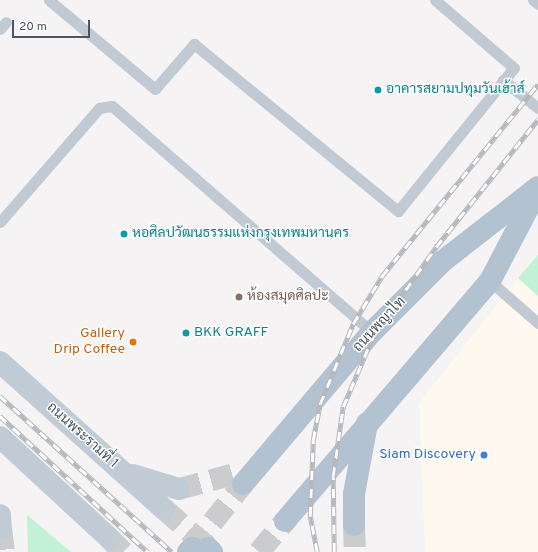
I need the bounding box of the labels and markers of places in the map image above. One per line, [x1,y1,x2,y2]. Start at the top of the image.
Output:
place label: อาคารสยามปทุมวันเฮ้าส์ [386,82,525,98]
marker: อาคารสยามปทุมวันเฮ้าส์ [373,85,383,95]
place label: หอศิลปวัฒนธรรมแห่งกรุงเทพมหานคร [132,226,349,242]
marker: หอศิลปวัฒนธรรมแห่งกรุงเทพมหานคร [119,229,129,239]
place label: ห้องสมุดศิลปะ [247,289,329,305]
marker: ห้องสมุดศิลปะ [234,292,244,302]
place label: BKK GRAFF [194,325,268,341]
place label: Gallery Drip Coffee [54,326,125,358]
marker: BKK GRAFF [181,328,191,338]
marker: Gallery Drip Coffee [128,337,138,347]
place label: Siam Discovery [379,447,476,463]
marker: Siam Discovery [479,450,489,460]

